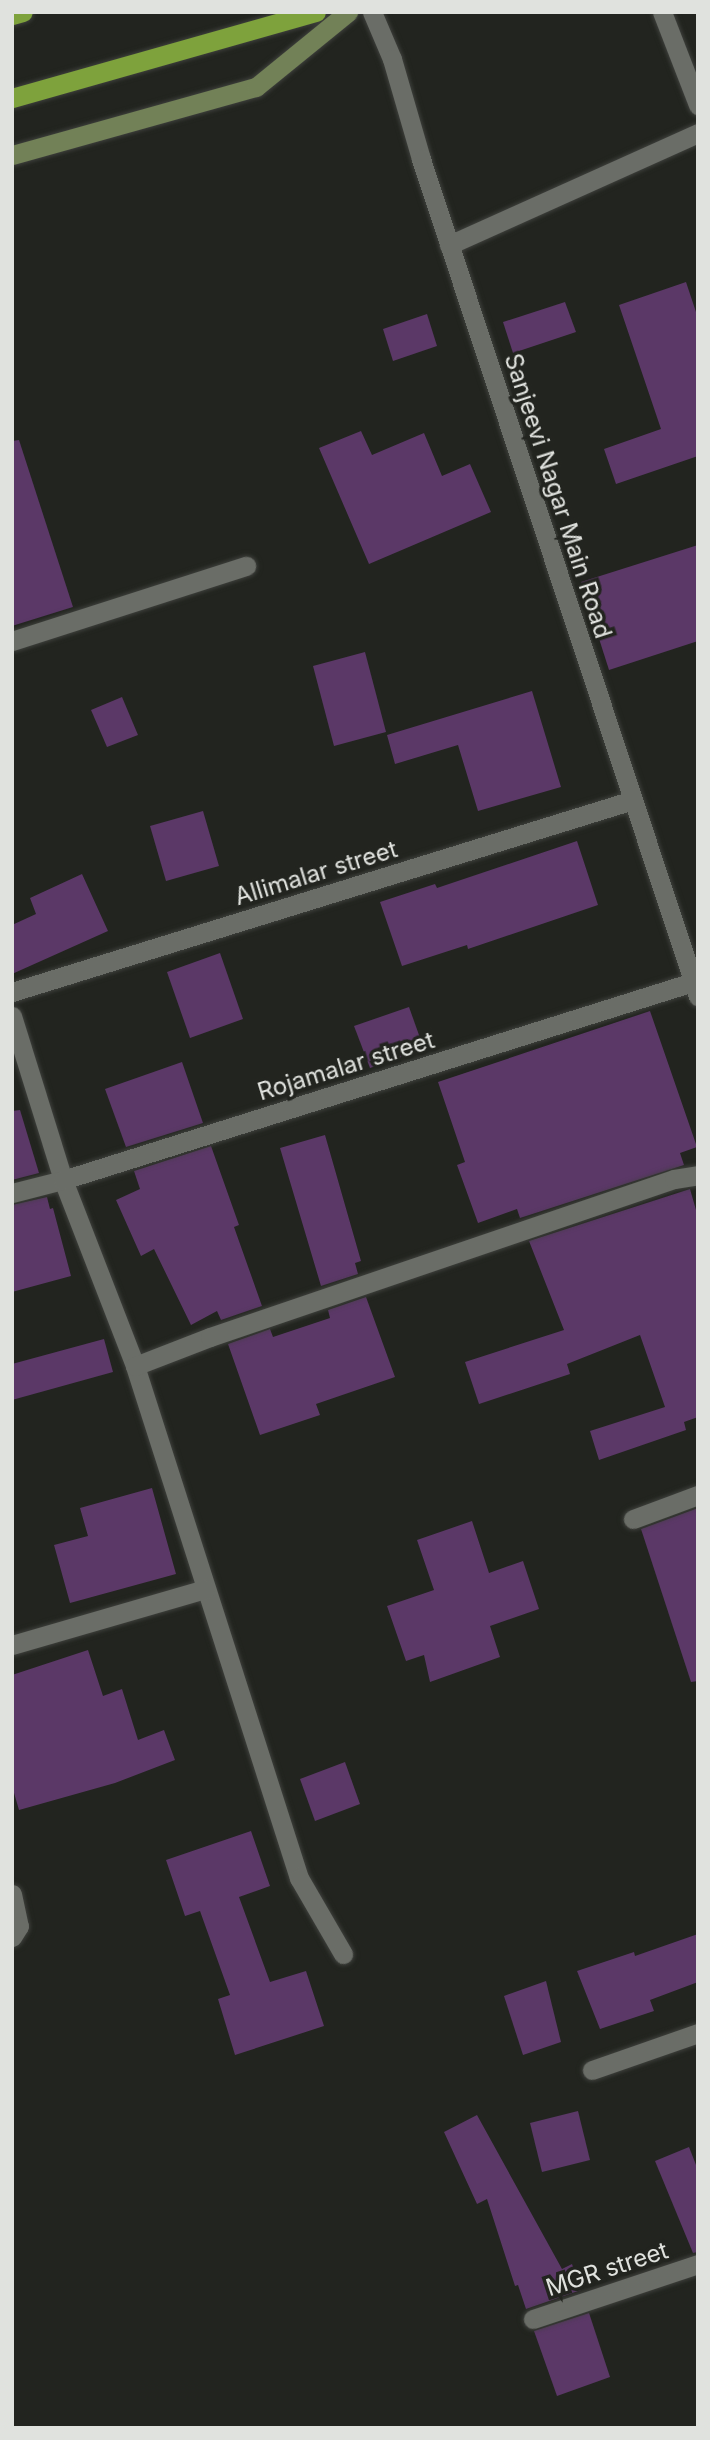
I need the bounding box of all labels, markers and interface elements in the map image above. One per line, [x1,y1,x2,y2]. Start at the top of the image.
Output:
street label: Sanjeevi Nagar Main Road [498,350,618,642]
street label: Allimalar street [231,835,401,911]
street label: Rojamalar street [254,1025,438,1107]
street label: MGR street [542,2236,672,2302]

